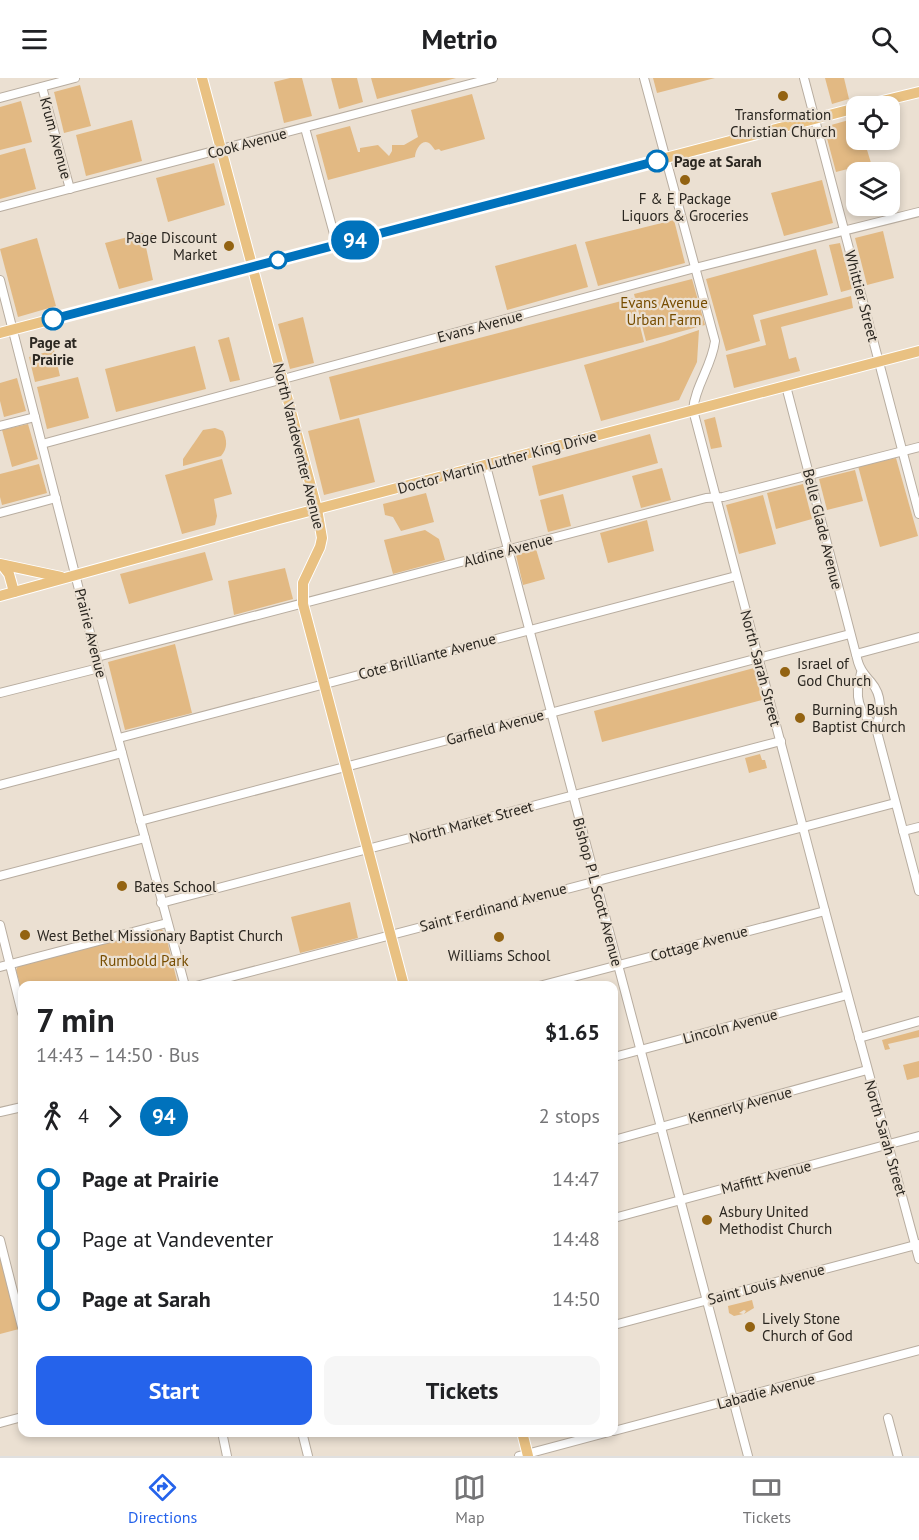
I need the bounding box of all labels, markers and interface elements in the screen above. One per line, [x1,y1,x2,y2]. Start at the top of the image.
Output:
text: Metrio [422,22,497,56]
icon: menu [18,23,51,56]
icon: search [868,23,901,56]
marker: Transformation Christian Church [776,89,790,103]
street label: Krum Avenue [36,95,76,181]
map controls [846,96,900,216]
button: locate [846,96,900,150]
place label: Transformation Christian Church [730,105,836,141]
street label: Cook Avenue [205,123,289,163]
marker: Page at Sarah [646,150,668,172]
place label: Page at Sarah [674,152,762,171]
button: layers [846,162,900,216]
marker: F & E Package Liquors & Groceries [678,173,692,187]
place label: F & E Package Liquors & Groceries [621,189,749,225]
line badge: 94 [328,220,382,260]
text: 94 [343,227,367,254]
place label: Page Discount Market [126,228,217,264]
marker: Page Discount Market [222,239,236,253]
street label: Whittier Street [841,248,883,344]
unlabelled marker [269,251,287,269]
park label: Evans Avenue Urban Farm [620,293,708,329]
street label: Evans Avenue [435,305,525,347]
marker: Page at Prairie [42,308,64,330]
place label: Page at Prairie [29,333,78,369]
street label: North Vandeventer Avenue [269,361,329,531]
street label: Doctor Martin Luther King Drive [395,426,599,498]
street label: Belle Glade Avenue [799,467,847,591]
street label: Aldine Avenue [461,529,555,571]
street label: Prairie Avenue [71,586,111,680]
street label: North Sarah Street [736,608,786,728]
street label: Cote Brilliante Avenue [356,628,498,684]
place label: Israel of God Church [797,654,871,690]
marker: Israel of God Church [778,665,792,679]
place label: Burning Bush Baptist Church [812,700,906,736]
street label: Garfield Avenue [444,705,546,749]
marker: Burning Bush Baptist Church [793,711,807,725]
street label: North Market Street [407,796,535,848]
street label: Bishop P L Scott Avenue [569,815,627,969]
place label: Bates School [134,877,217,896]
street label: Saint Ferdinand Avenue [417,878,569,936]
marker: Bates School [115,879,129,893]
street label: Cottage Avenue [648,921,750,965]
place label: West Bethel Missionary Baptist Church [37,926,283,945]
marker: West Bethel Missionary Baptist Church [18,928,32,942]
marker: Williams School [492,930,506,944]
place label: Williams School [448,946,551,965]
park label: Rumbold Park [99,951,189,970]
text: 7 min [36,998,115,1041]
street label: Lincoln Avenue [680,1004,780,1048]
text: $1.65 [545,1018,600,1046]
text: 14:43 – 14:50 · Bus [36,1042,200,1068]
street label: North Sarah Street [860,1078,912,1198]
street label: Kennerly Avenue [686,1082,794,1128]
icon: walk [36,1100,69,1133]
icon: forward [98,1100,131,1133]
text: 4 [78,1103,89,1129]
text: 94 [152,1103,176,1130]
text: 2 stops [539,1103,600,1129]
street label: Maffitt Avenue [719,1156,813,1198]
text: Page at Prairie [82,1165,219,1193]
text: 14:47 [552,1166,600,1192]
place label: Asbury United Methodist Church [719,1202,832,1238]
marker: Asbury United Methodist Church [700,1213,714,1227]
text: Page at Vandeventer [82,1225,273,1253]
text: 14:48 [552,1226,600,1252]
street label: Saint Louis Avenue [705,1259,827,1309]
text: Page at Sarah [82,1285,211,1313]
text: 14:50 [552,1286,600,1312]
place label: Lively Stone Church of God [762,1309,853,1345]
marker: Lively Stone Church of God [743,1320,757,1334]
button: Start [36,1356,312,1425]
button: Tickets [324,1356,600,1425]
street label: Labadie Avenue [715,1369,817,1413]
tab: Directions [128,1471,197,1527]
tab: Map [453,1471,486,1527]
tab: Tickets [743,1471,791,1527]

